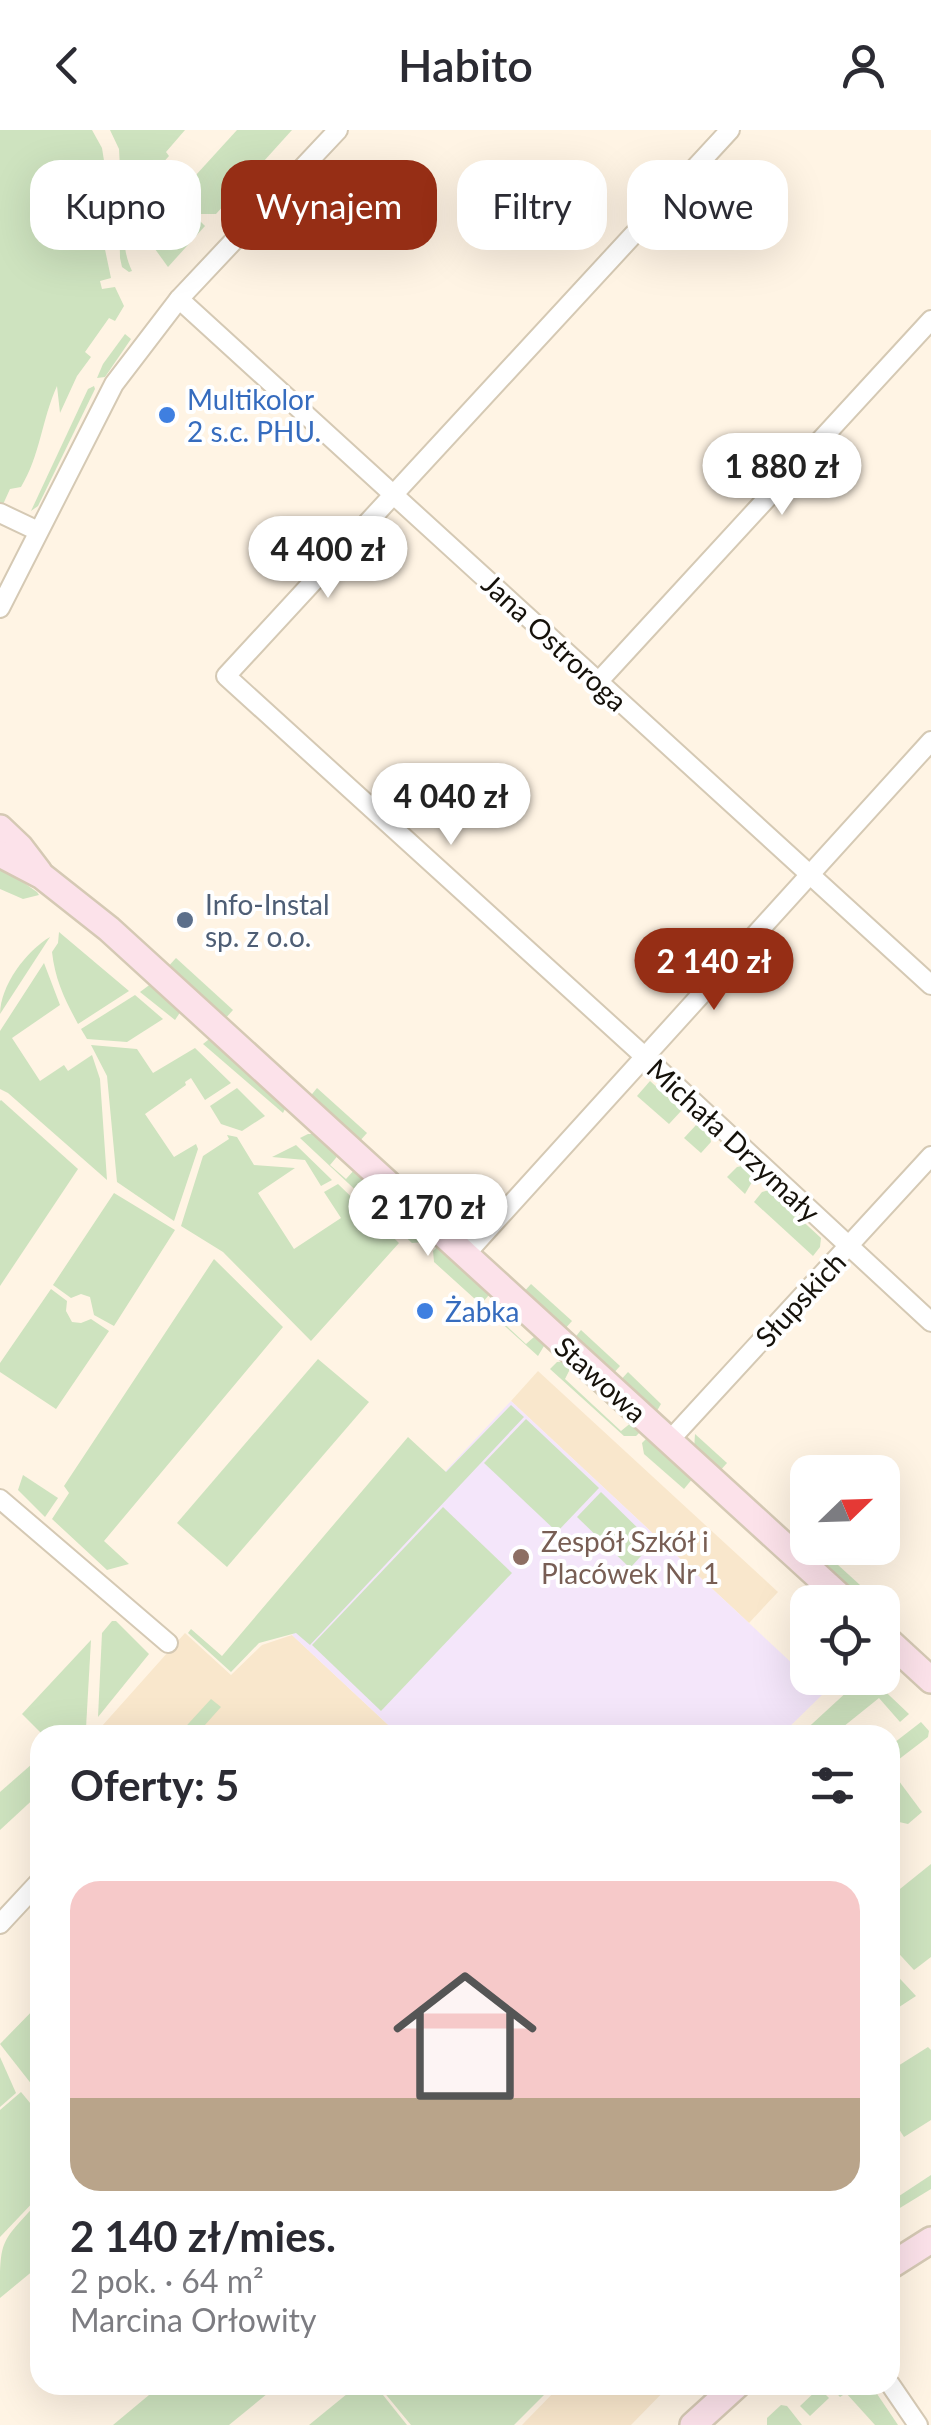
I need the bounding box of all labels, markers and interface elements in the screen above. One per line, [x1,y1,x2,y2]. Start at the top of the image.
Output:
icon: back [40,38,95,93]
text: Habito [398,38,533,92]
icon: person [836,38,891,93]
chip: Kupno [30,160,201,250]
chip: Wynajem [221,160,437,250]
chip: Filtry [457,160,607,250]
chip: Nowe [627,160,788,250]
place label: Multikolor 2 s.c. PHU. [187,382,321,448]
marker: Multikolor 2 s.c. PHU. [156,404,178,426]
pin: 1 880 zł [679,433,885,518]
text: 1 880 zł [724,446,840,485]
pin: 4 400 zł [225,516,431,601]
text: 4 400 zł [270,529,386,568]
street label: Jana Ostroroga [476,566,634,718]
pin: 4 040 zł [348,763,554,848]
text: 4 040 zł [393,776,509,815]
place label: Info-Instal sp. z o.o. [205,887,330,953]
marker: Info-Instal sp. z o.o. [174,909,196,931]
pin: 2 140 zł [611,928,817,1013]
text: 2 140 zł [656,941,772,980]
street label: Michała Drzymały [641,1051,828,1229]
pin: 2 170 zł [325,1174,531,1259]
text: 2 170 zł [370,1187,486,1226]
street label: Słupskich [748,1245,852,1353]
place label: Żabka [445,1294,520,1328]
marker: Żabka [414,1300,436,1322]
street label: Stawowa [548,1329,654,1429]
north arrow [790,1455,900,1565]
map controls [790,1455,900,1695]
place label: Zespół Szkół i Placówek Nr 1 [541,1524,719,1590]
marker: Zespół Szkół i Placówek Nr 1 [510,1546,532,1568]
button: locate [790,1585,900,1695]
icon: filters [805,1758,860,1813]
text: Oferty: 5 [70,1760,239,1810]
icon: home [375,1946,555,2126]
text: 2 140 zł/mies. [70,2211,336,2261]
text: 2 pok. · 64 m² [70,2261,264,2300]
text: Marcina Orłowity [70,2300,317,2339]

